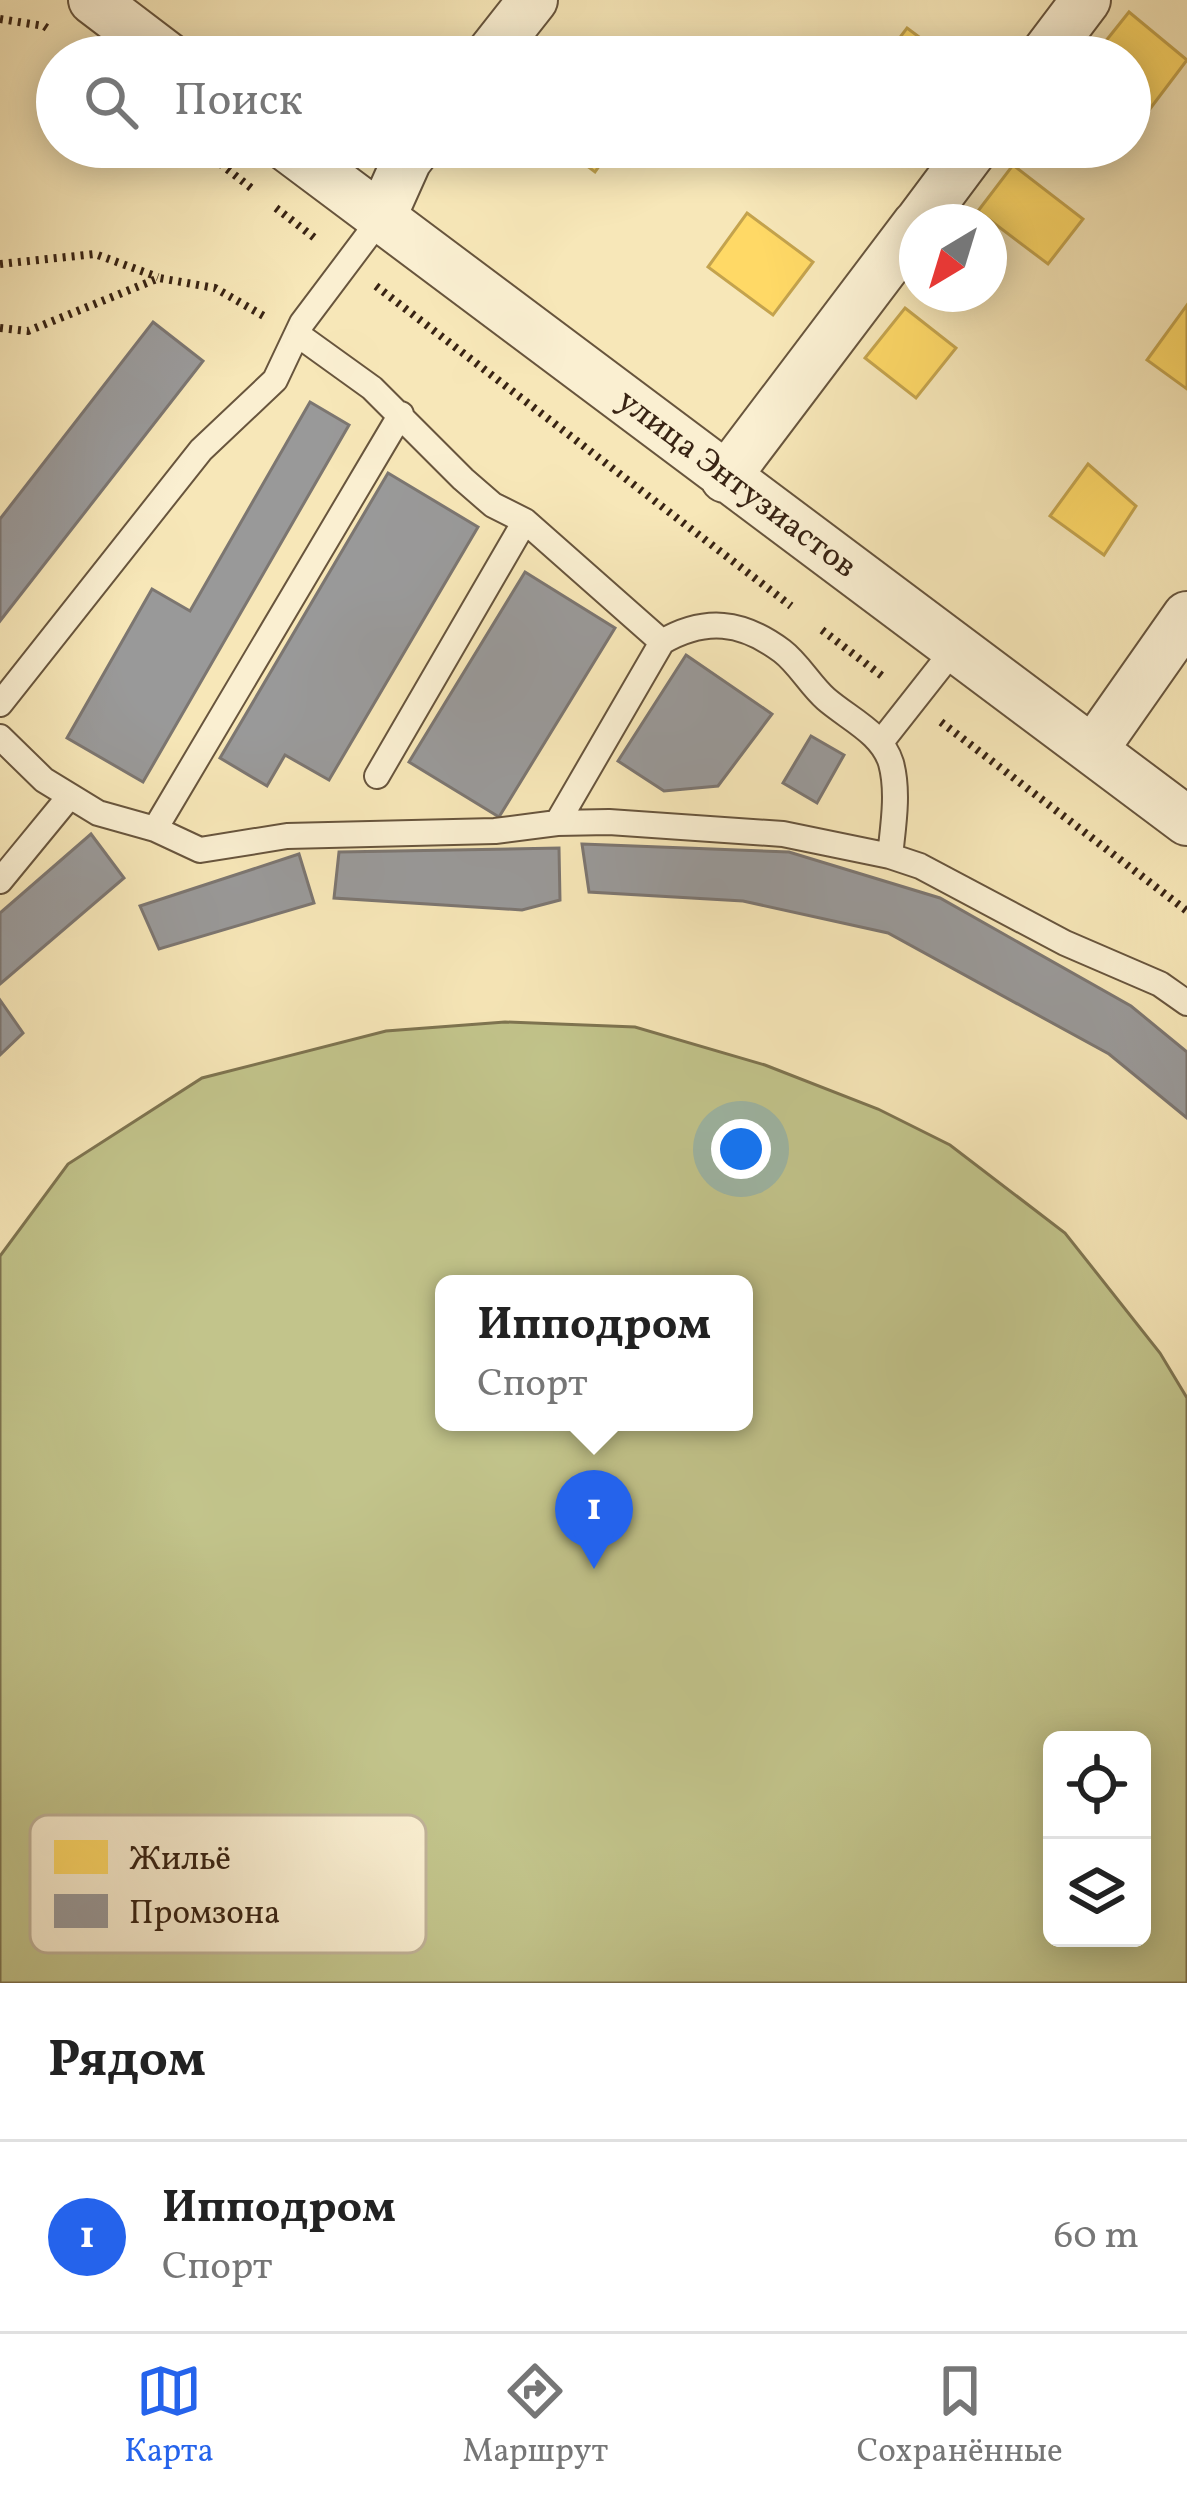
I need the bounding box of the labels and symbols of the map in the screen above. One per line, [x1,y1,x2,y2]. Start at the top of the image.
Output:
north arrow [899,204,1007,312]
street label: улица Энтузиастов [607,379,865,591]
your location [711,1119,771,1179]
pin: 1 [555,1470,633,1569]
legend [30,1815,426,1953]
text: Жильё [129,1838,231,1884]
text: Промзона [129,1892,280,1938]

